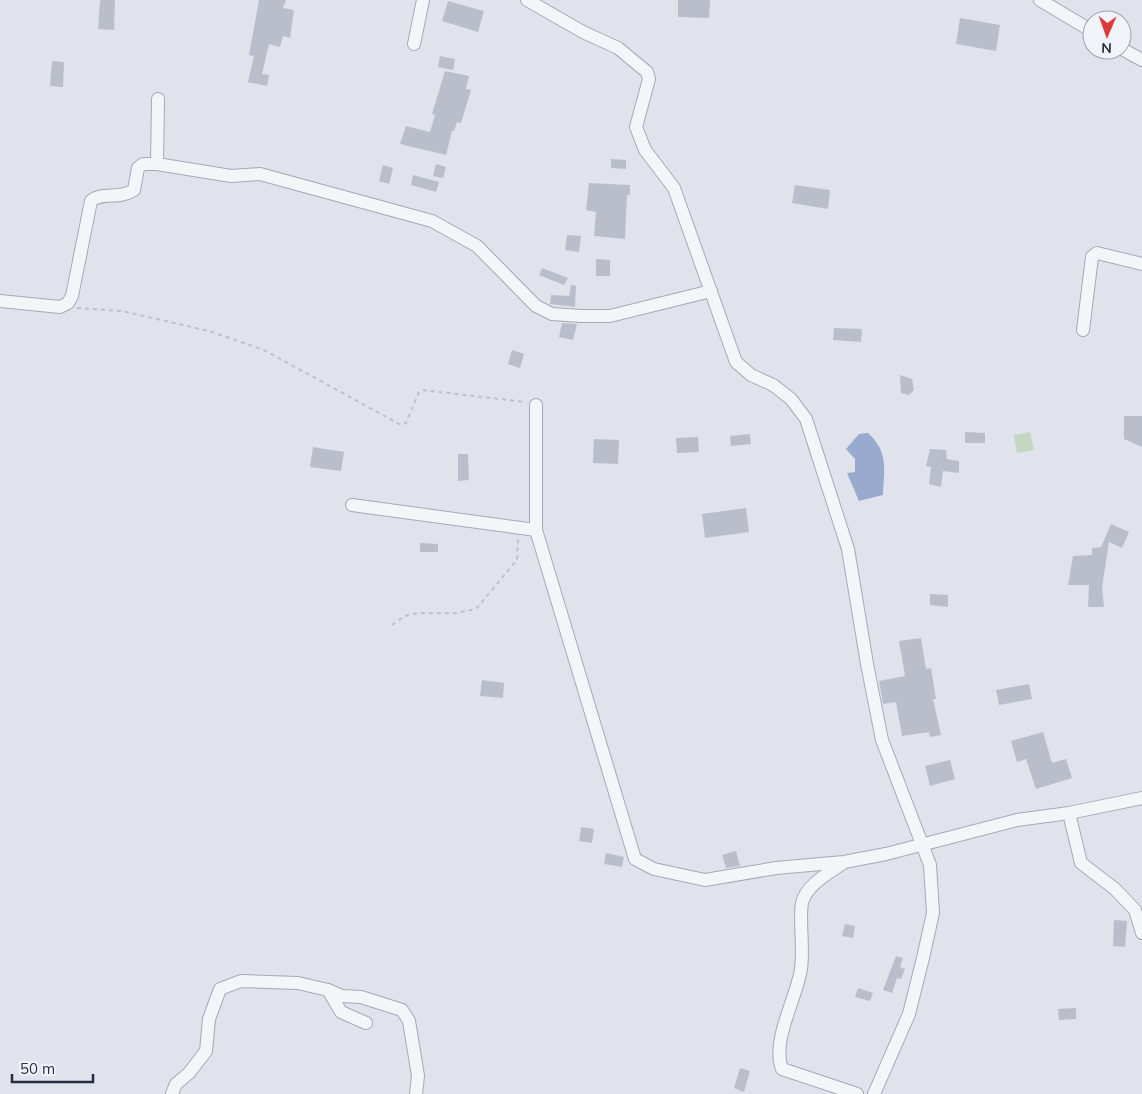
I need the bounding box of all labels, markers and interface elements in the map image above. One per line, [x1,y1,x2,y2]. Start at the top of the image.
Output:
north arrow [1082,10,1132,60]
text: N [1101,39,1112,57]
scale bar [12,1052,94,1084]
text: 50 m [20,1059,55,1078]

